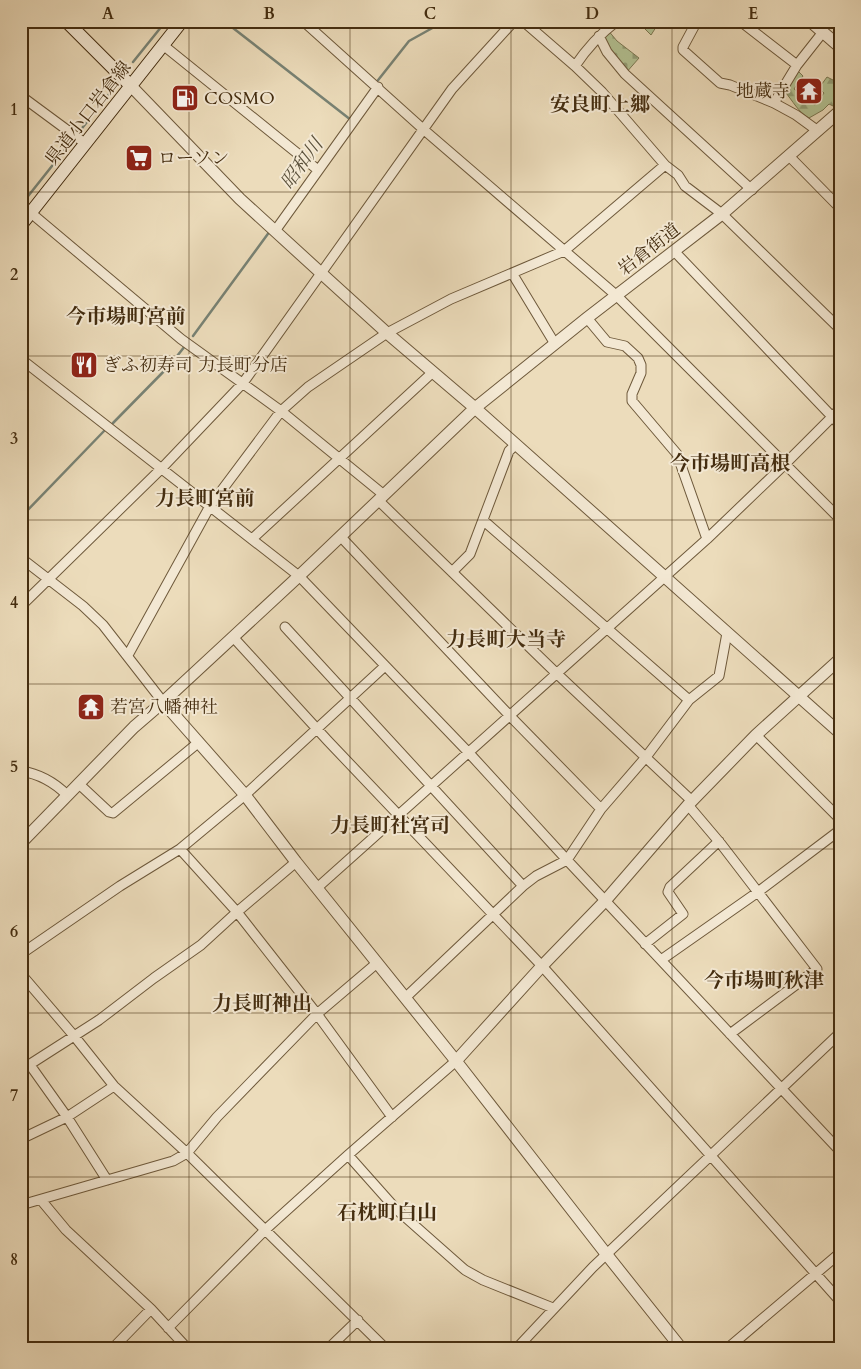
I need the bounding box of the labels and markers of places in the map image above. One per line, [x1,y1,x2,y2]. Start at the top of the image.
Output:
temple icon: 地蔵寺 [794,76,824,106]
place label: 地蔵寺 [736,79,790,104]
fuel station icon: COSMO [170,83,200,113]
place label: COSMO [204,86,275,111]
supermarket icon: ローソン [124,143,154,173]
place label: ローソン [158,146,229,171]
restaurant icon: ぎふ初寿司 力長町分店 [69,350,99,380]
place label: ぎふ初寿司 力長町分店 [103,353,288,378]
temple icon: 若宮八幡神社 [76,692,106,722]
place label: 若宮八幡神社 [110,695,218,720]

